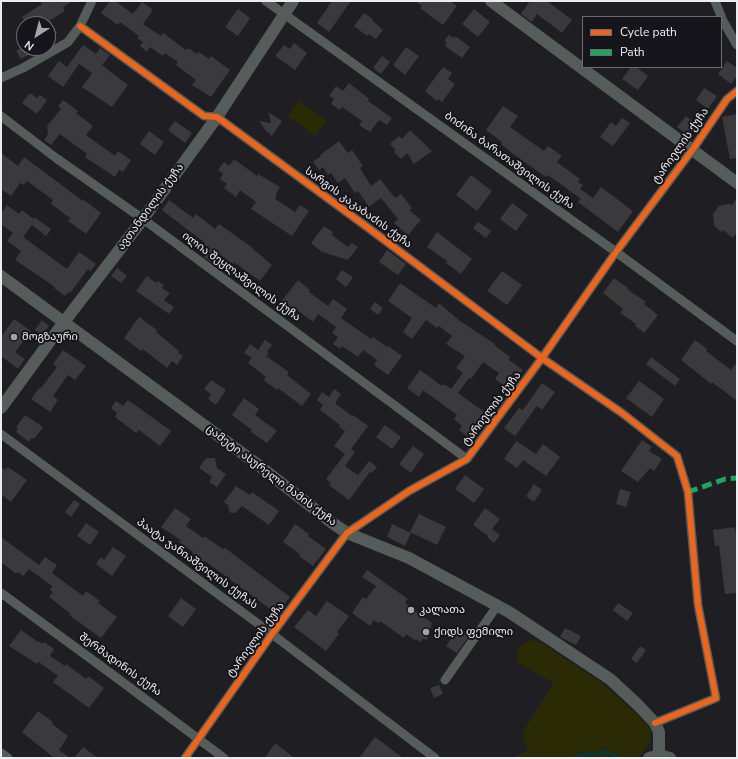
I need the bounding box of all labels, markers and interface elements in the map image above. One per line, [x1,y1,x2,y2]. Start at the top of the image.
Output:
north arrow [16,16,56,56]
legend [582,16,722,68]
text: Cycle path [620,24,677,40]
text: N [22,37,37,54]
text: Path [620,44,645,60]
street label: ტარიელის ქუჩა [650,106,712,186]
street label: ბიძინა ბარათაშვილის ქუჩა [442,109,576,213]
street label: ავთანდილის ქუჩა [115,161,187,253]
street label: სარგის კაკაბაძის ქუჩა [302,165,414,251]
street label: ილია შეყლაშვილის ქუჩა [179,230,303,324]
place label: მოგზაური [22,330,78,344]
marker: მოგზაური [9,332,19,342]
street label: ტარიელის ქუჩა [460,369,524,449]
street label: ცამეტი ასურელი მამის ქუჩა [203,423,339,529]
street label: პაატა ჯანიაშვილის ქუჩას [134,516,260,612]
street label: ტარიელის ქუჩა [224,600,288,680]
place label: კალათა [419,603,465,617]
marker: კალათა [406,605,416,615]
place label: ქიდს ფემილი [434,625,513,639]
marker: ქიდს ფემილი [421,627,431,637]
street label: შერმადინის ქუჩა [76,631,164,699]

